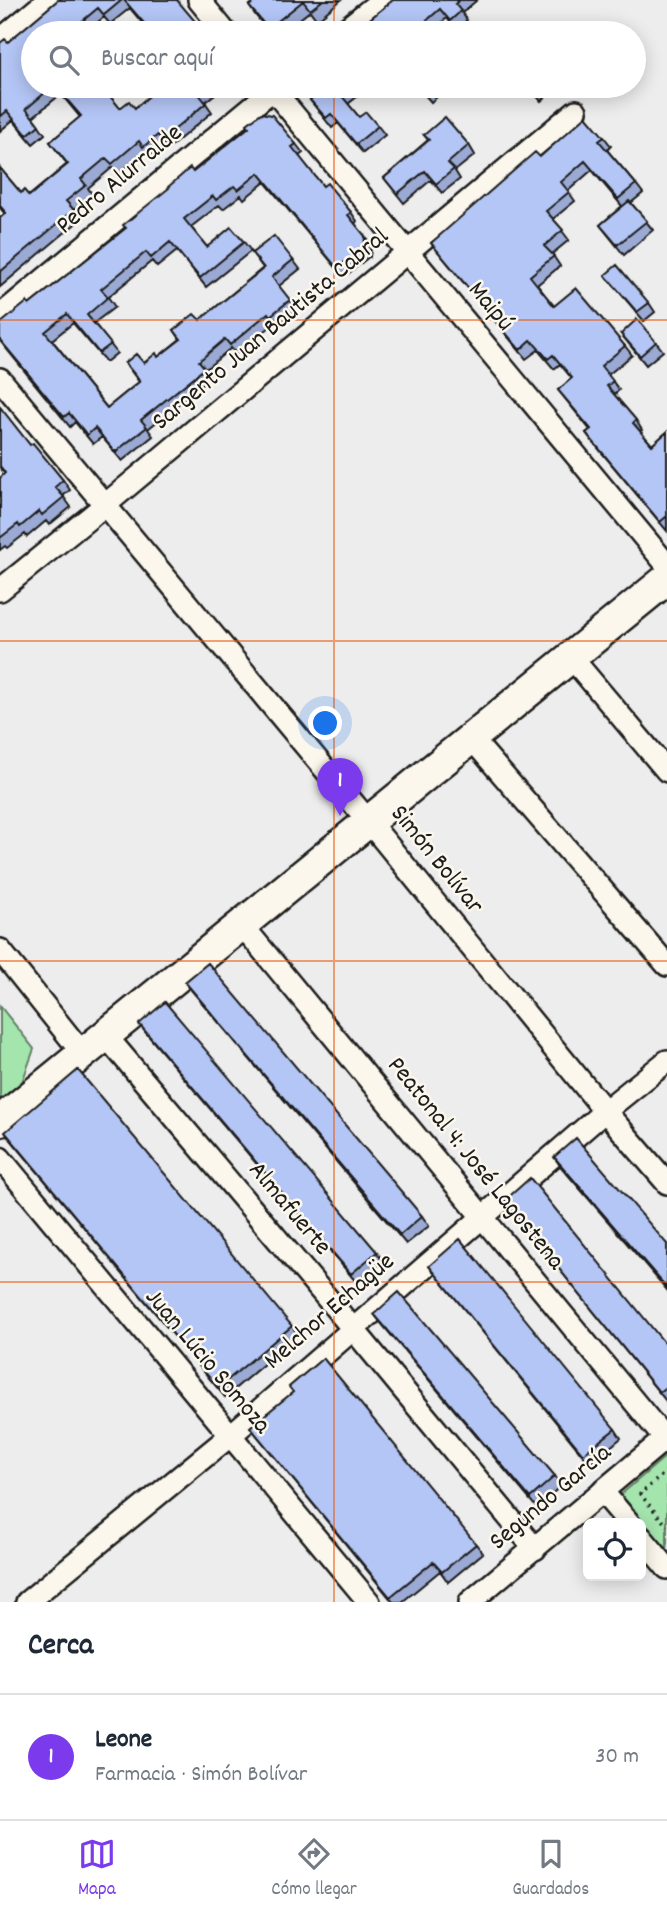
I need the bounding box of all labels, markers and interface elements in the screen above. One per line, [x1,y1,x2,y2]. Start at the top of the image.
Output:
search box [21,21,646,98]
icon: search [45,41,83,79]
text: Buscar aquí [101,41,213,78]
street label: Pedro Alurralde [49,116,191,244]
street label: Sargento Juan Bautista Cabral [145,220,397,440]
street label: Maipú [458,274,522,340]
your location [308,706,342,740]
pin: 1 [317,758,363,816]
street label: Simón Bolívar [380,797,492,923]
street label: Peatonal 4: José Lagostena [377,1049,573,1279]
street label: Almafuerte [239,1154,339,1264]
street label: Melchor Echagüe [256,1245,404,1379]
street label: Juan Lúcio Somoza [135,1281,280,1443]
street label: Segundo García [482,1435,621,1560]
map controls [583,1518,646,1581]
button: locate [583,1518,646,1581]
text: Cerca [28,1626,93,1669]
text: Leone [95,1722,152,1759]
text: 1 [48,1741,54,1774]
text: 30 m [595,1741,639,1774]
text: Farmacia · Simón Bolívar [95,1759,307,1792]
tab: Mapa [78,1835,116,1904]
tab: Cómo llegar [271,1835,357,1904]
tab: Guardados [512,1835,589,1904]

